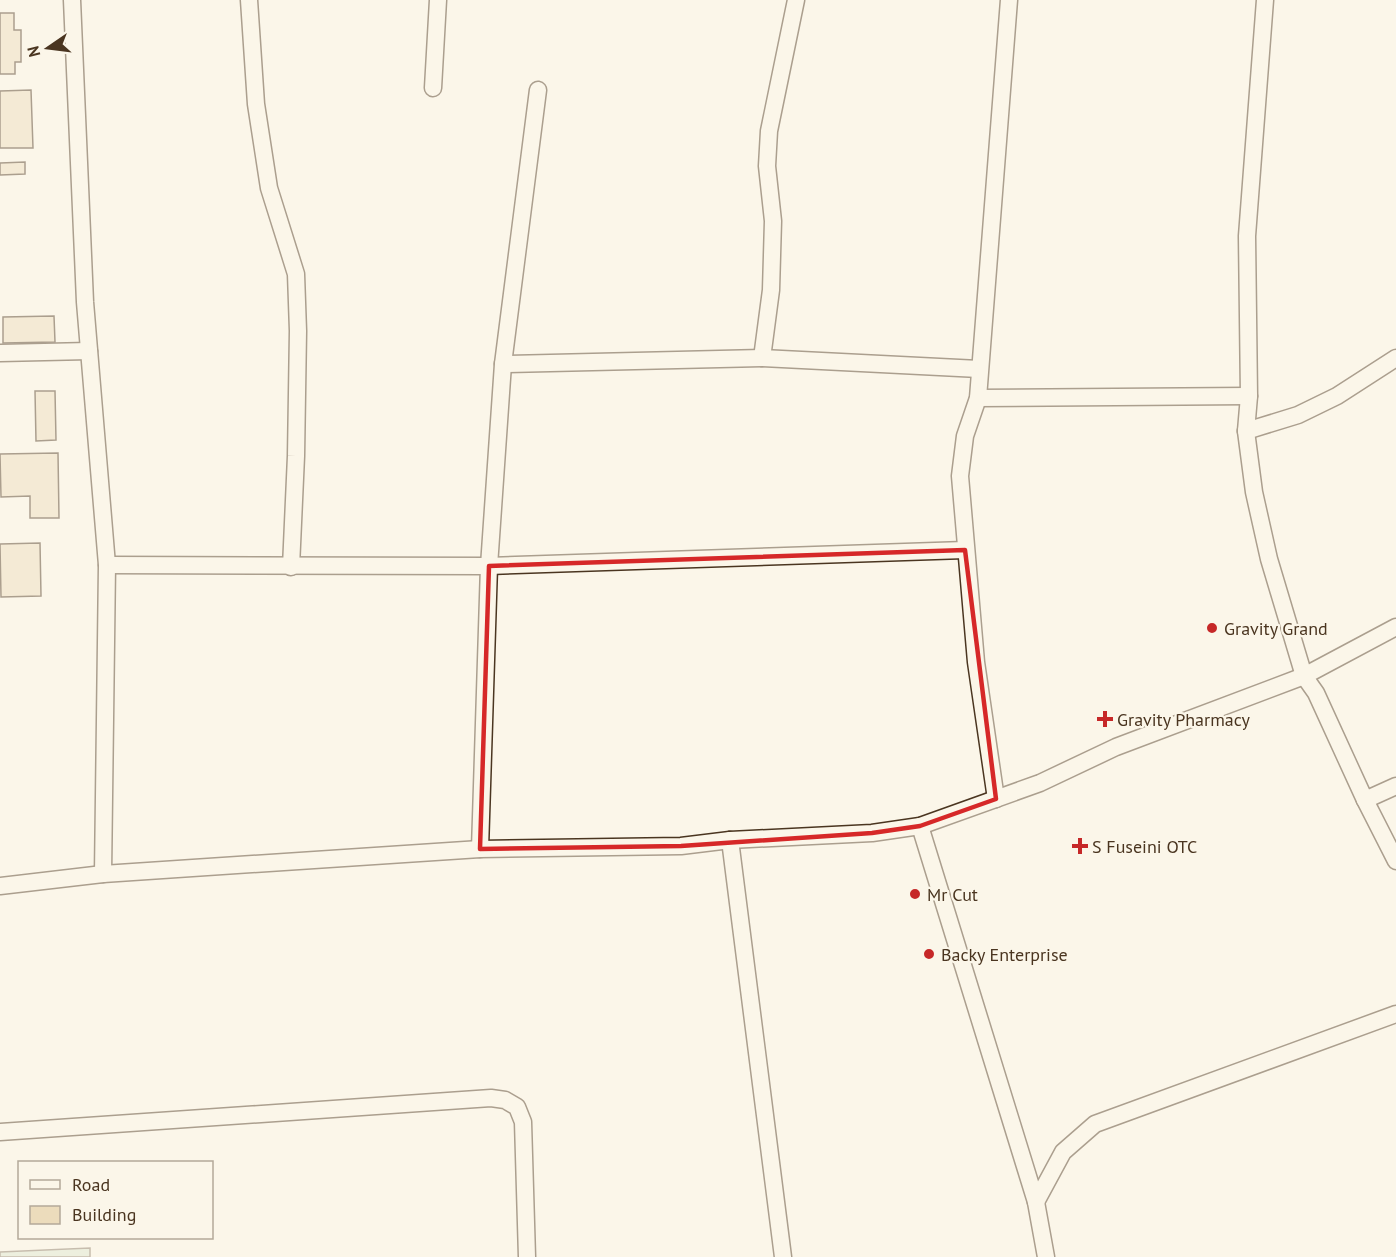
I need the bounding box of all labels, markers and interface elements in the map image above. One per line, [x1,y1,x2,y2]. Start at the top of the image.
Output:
north arrow [18,18,78,78]
text: N [22,44,44,59]
place label: Gravity Grand [1224,617,1328,640]
marker: Gravity Grand [1205,621,1219,635]
place label: Gravity Pharmacy [1117,708,1251,731]
marker: Gravity Pharmacy [1098,712,1112,726]
place label: S Fuseini OTC [1092,835,1197,858]
marker: S Fuseini OTC [1073,839,1087,853]
place label: Mr Cut [927,883,978,906]
marker: Mr Cut [908,887,922,901]
place label: Backy Enterprise [941,943,1068,966]
marker: Backy Enterprise [922,947,936,961]
legend [18,1161,213,1239]
text: Road [72,1173,110,1196]
text: Building [72,1203,136,1226]

